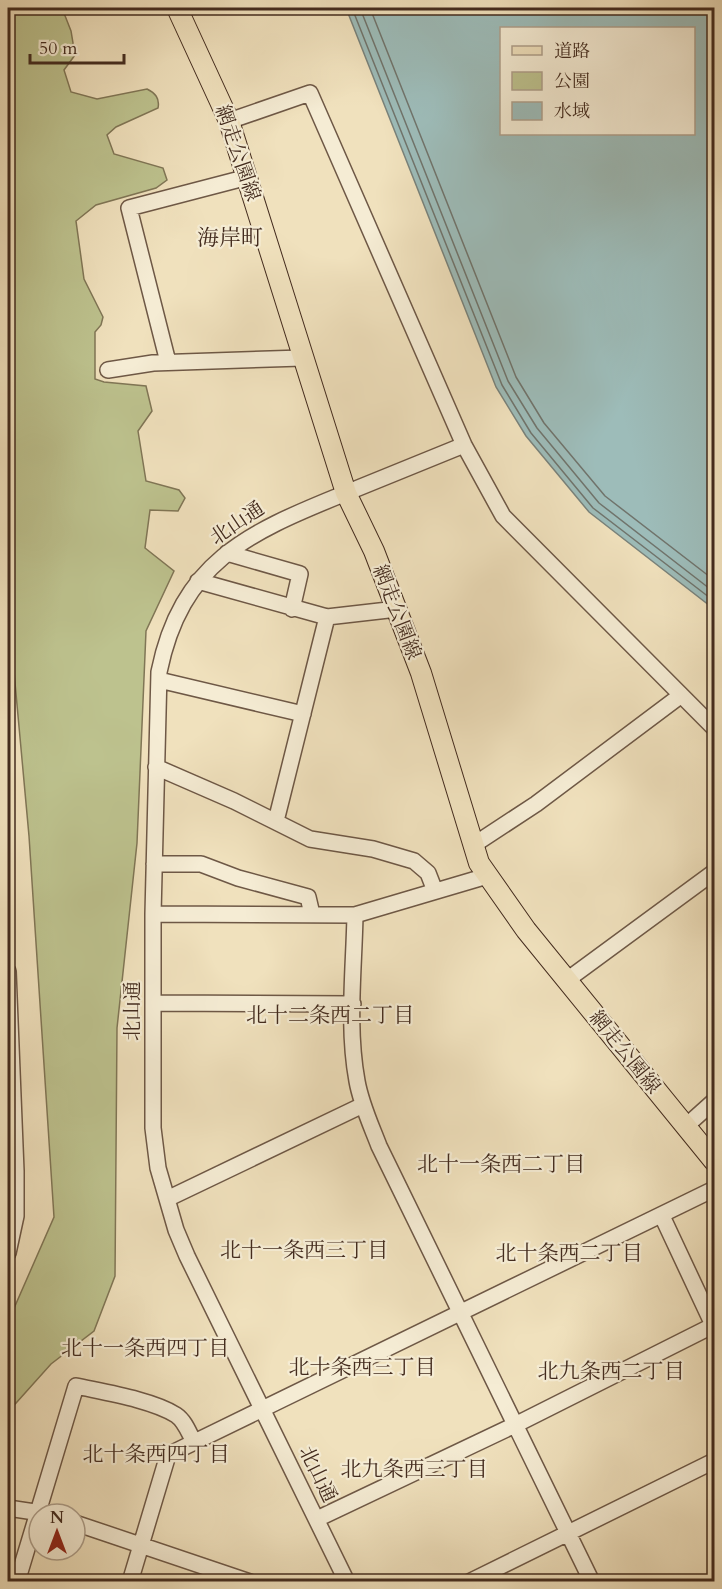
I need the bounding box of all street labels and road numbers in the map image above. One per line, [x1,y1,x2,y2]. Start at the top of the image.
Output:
street label: 網走公園線 [209,101,267,205]
street label: 北山通 [205,495,269,551]
street label: 網走公園線 [366,560,428,664]
street label: 北山通 [119,981,146,1041]
street label: 網走公園線 [583,1005,667,1099]
street label: 北山通 [293,1441,343,1507]

